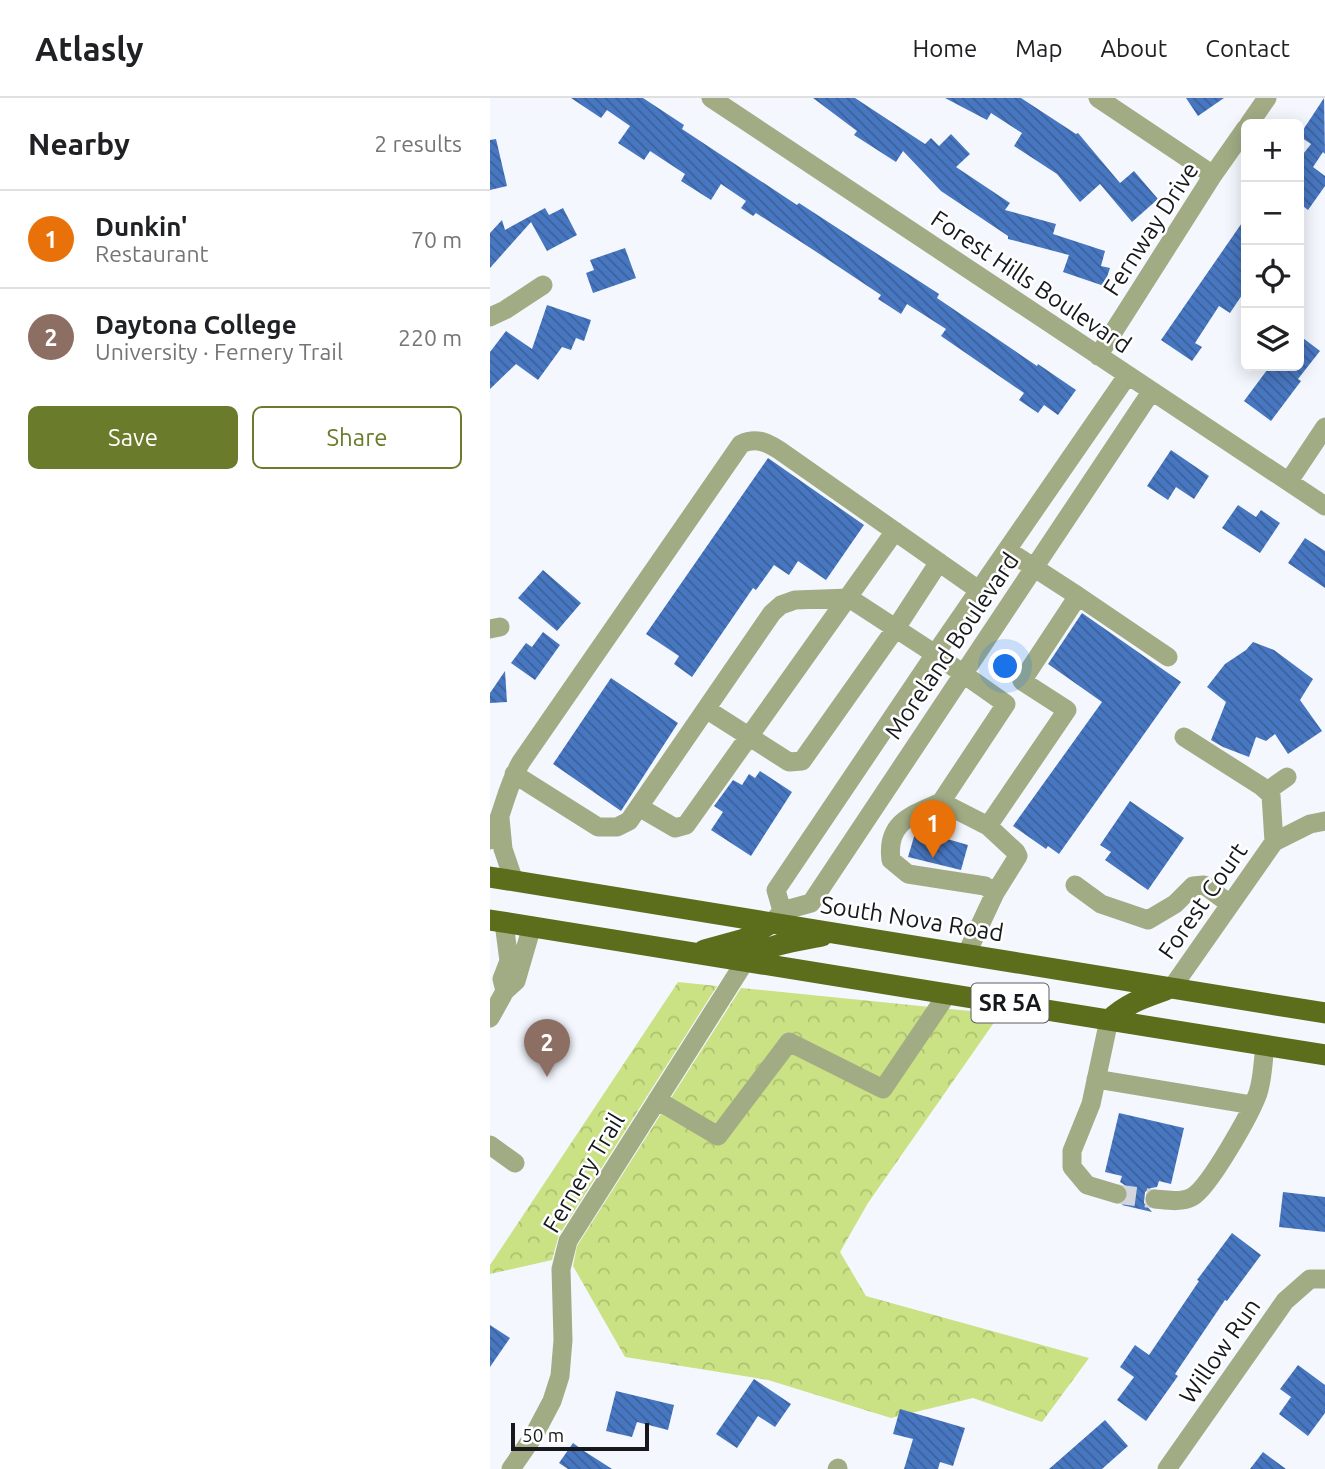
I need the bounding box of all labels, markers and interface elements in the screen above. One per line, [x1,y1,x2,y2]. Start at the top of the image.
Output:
text: Atlasly [35,30,144,67]
text: Home [912,35,977,62]
text: Map [1015,35,1062,62]
text: About [1100,35,1167,62]
text: Contact [1205,35,1290,62]
map controls [1241,119,1304,371]
button: + [1241,119,1304,182]
text: Nearby [28,127,130,161]
text: 2 results [374,131,462,156]
street label: Fernway Drive [1098,157,1204,300]
button: − [1241,182,1304,245]
street label: Forest Hills Boulevard [926,205,1136,358]
text: Dunkin' [95,212,187,241]
text: 1 [45,227,57,252]
text: 70 m [411,227,462,252]
text: Restaurant [95,241,209,266]
button: locate [1241,245,1304,308]
button: layers [1241,308,1304,371]
text: Daytona College [95,310,297,339]
text: 2 [45,325,57,350]
text: 220 m [398,325,462,350]
text: University · Fernery Trail [95,339,343,364]
button: Save [28,406,238,469]
button: Share [252,406,462,469]
street label: Moreland Boulevard [879,547,1024,744]
your location [988,649,1022,683]
pin: 1 [910,800,956,858]
street label: Forest Court [1153,837,1253,964]
street label: South Nova Road [819,891,1006,946]
road number: SR 5A [972,983,1048,1022]
pin: 2 [524,1019,570,1077]
street label: Fernery Trail [537,1108,630,1237]
street label: Willow Run [1174,1293,1266,1408]
scale bar [511,1420,649,1452]
text: 50 m [522,1424,564,1446]

